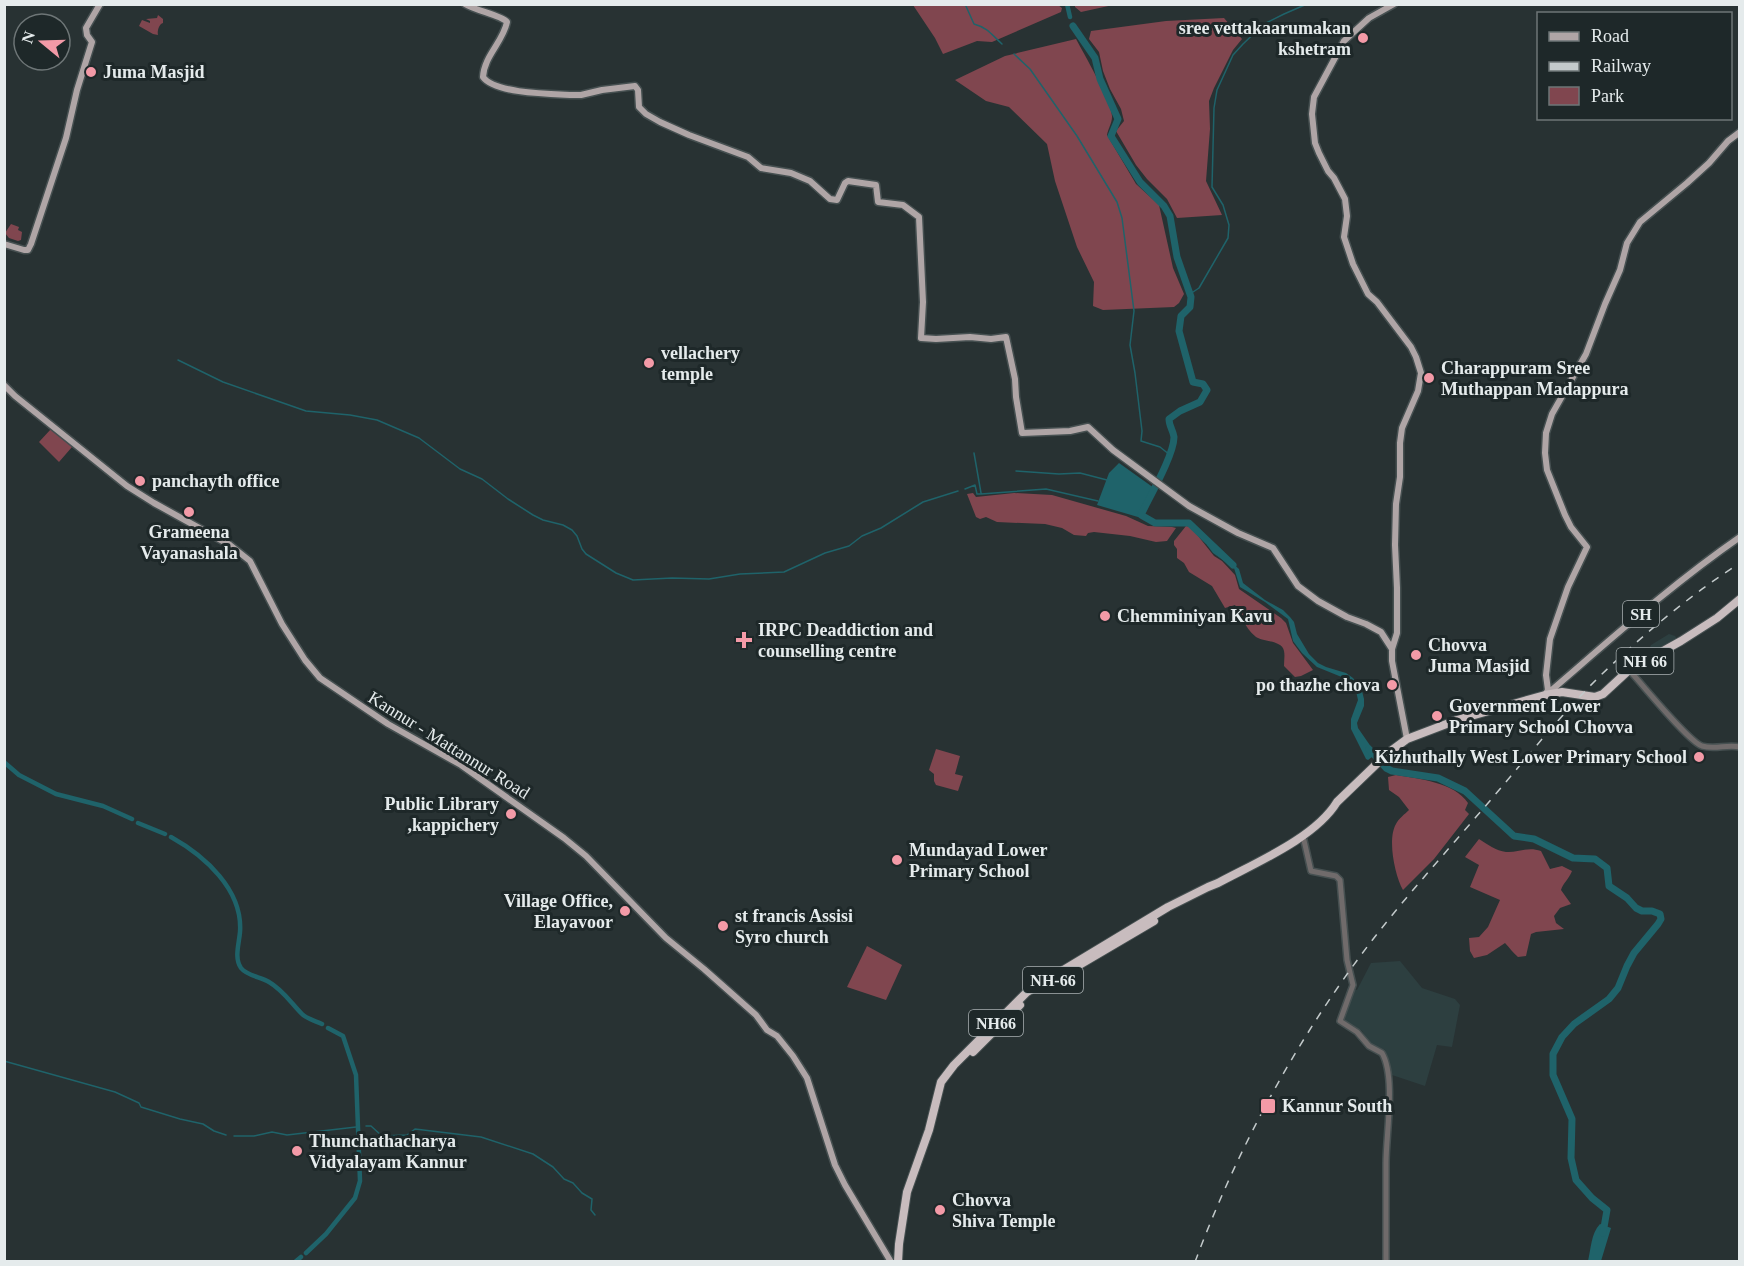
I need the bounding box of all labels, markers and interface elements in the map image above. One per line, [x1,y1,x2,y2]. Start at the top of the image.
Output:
north arrow [12,12,72,72]
legend [1537,12,1732,120]
place label: sree vettakaarumakan kshetram [1179,18,1351,59]
text: Road [1591,26,1629,46]
text: N [18,29,38,46]
marker: sree vettakaarumakan kshetram [1356,31,1370,45]
text: Railway [1591,56,1651,76]
place label: Juma Masjid [103,62,205,82]
marker: Juma Masjid [84,65,98,79]
text: Park [1591,86,1624,106]
place label: vellachery temple [661,343,740,384]
marker: vellachery temple [642,356,656,370]
place label: Charappuram Sree Muthappan Madappura [1441,358,1629,399]
marker: Charappuram Sree Muthappan Madappura [1422,371,1436,385]
place label: panchayth office [152,471,280,491]
marker: panchayth office [133,474,147,488]
marker: Grameena Vayanashala [182,505,196,519]
place label: Grameena Vayanashala [140,522,238,563]
road number: SH [1623,601,1659,627]
place label: Chemminiyan Kavu [1117,606,1273,626]
marker: Chemminiyan Kavu [1098,609,1112,623]
place label: IRPC Deaddiction and counselling centre [758,620,933,661]
marker: IRPC Deaddiction and counselling centre [735,631,753,649]
place label: Chovva Juma Masjid [1428,635,1530,676]
marker: Chovva Juma Masjid [1409,648,1423,662]
road number: NH 66 [1616,648,1674,674]
place label: po thazhe chova [1256,675,1380,695]
marker: po thazhe chova [1385,678,1399,692]
street label: Kannur - Mattannur Road [365,687,533,803]
place label: Government Lower Primary School Chovva [1449,696,1633,737]
marker: Government Lower Primary School Chovva [1430,709,1444,723]
place label: Kizhuthally West Lower Primary School [1375,747,1687,767]
marker: Kizhuthally West Lower Primary School [1692,750,1706,764]
place label: Public Library ,kappichery [384,794,499,835]
marker: Public Library ,kappichery [504,807,518,821]
place label: Mundayad Lower Primary School [909,840,1048,881]
marker: Mundayad Lower Primary School [890,853,904,867]
place label: Village Office, Elayavoor [504,891,613,932]
marker: Village Office, Elayavoor [618,904,632,918]
place label: st francis Assisi Syro church [735,906,853,947]
marker: st francis Assisi Syro church [716,919,730,933]
road number: NH-66 [1023,967,1083,993]
road number: NH66 [969,1010,1023,1036]
place label: Kannur South [1282,1096,1392,1116]
marker: Kannur South [1259,1097,1277,1115]
place label: Thunchathacharya Vidyalayam Kannur [309,1131,467,1172]
marker: Thunchathacharya Vidyalayam Kannur [290,1144,304,1158]
place label: Chovva Shiva Temple [952,1190,1056,1231]
marker: Chovva Shiva Temple [933,1203,947,1217]

